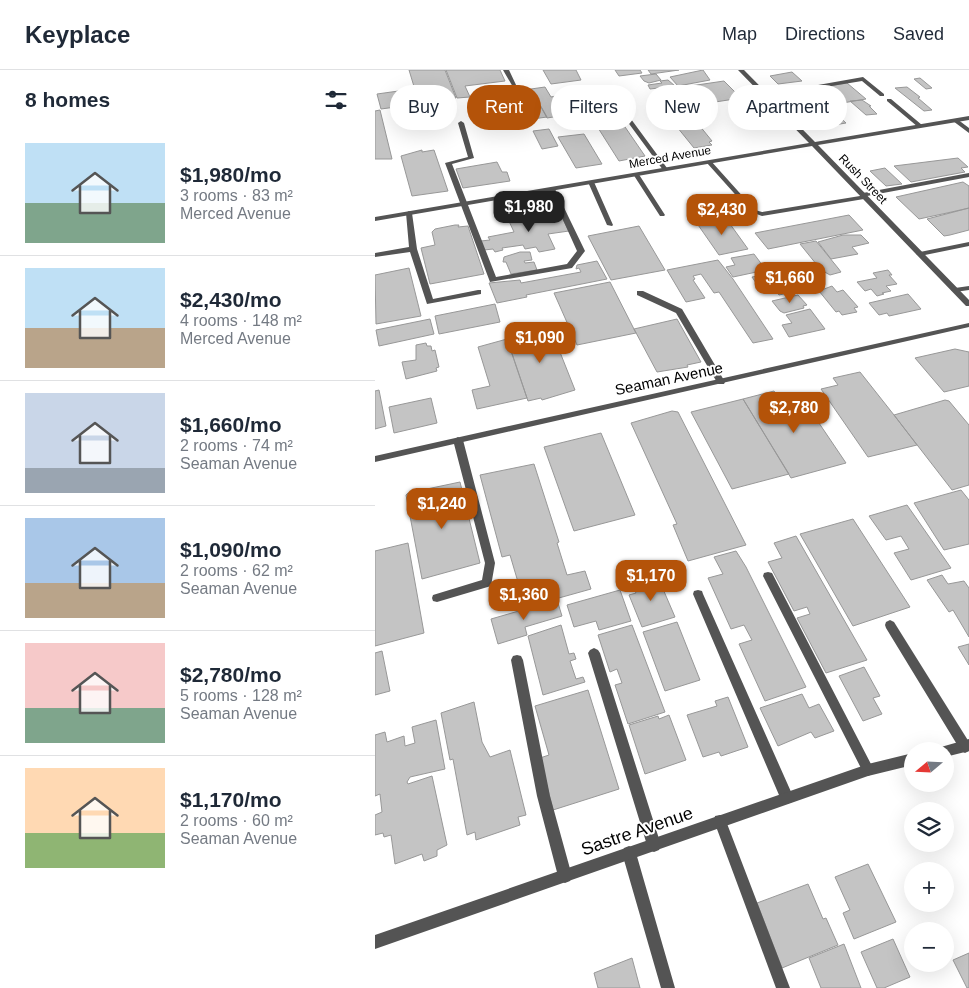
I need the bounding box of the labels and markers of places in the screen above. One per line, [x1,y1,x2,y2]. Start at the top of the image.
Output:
pin: $1,980 [488,190,570,233]
pin: $2,430 [681,194,763,236]
pin: $1,660 [749,262,831,304]
pin: $1,090 [499,322,581,364]
pin: $2,780 [753,392,835,434]
pin: $1,240 [401,488,483,530]
pin: $1,170 [610,560,692,602]
pin: $1,360 [483,578,565,621]

